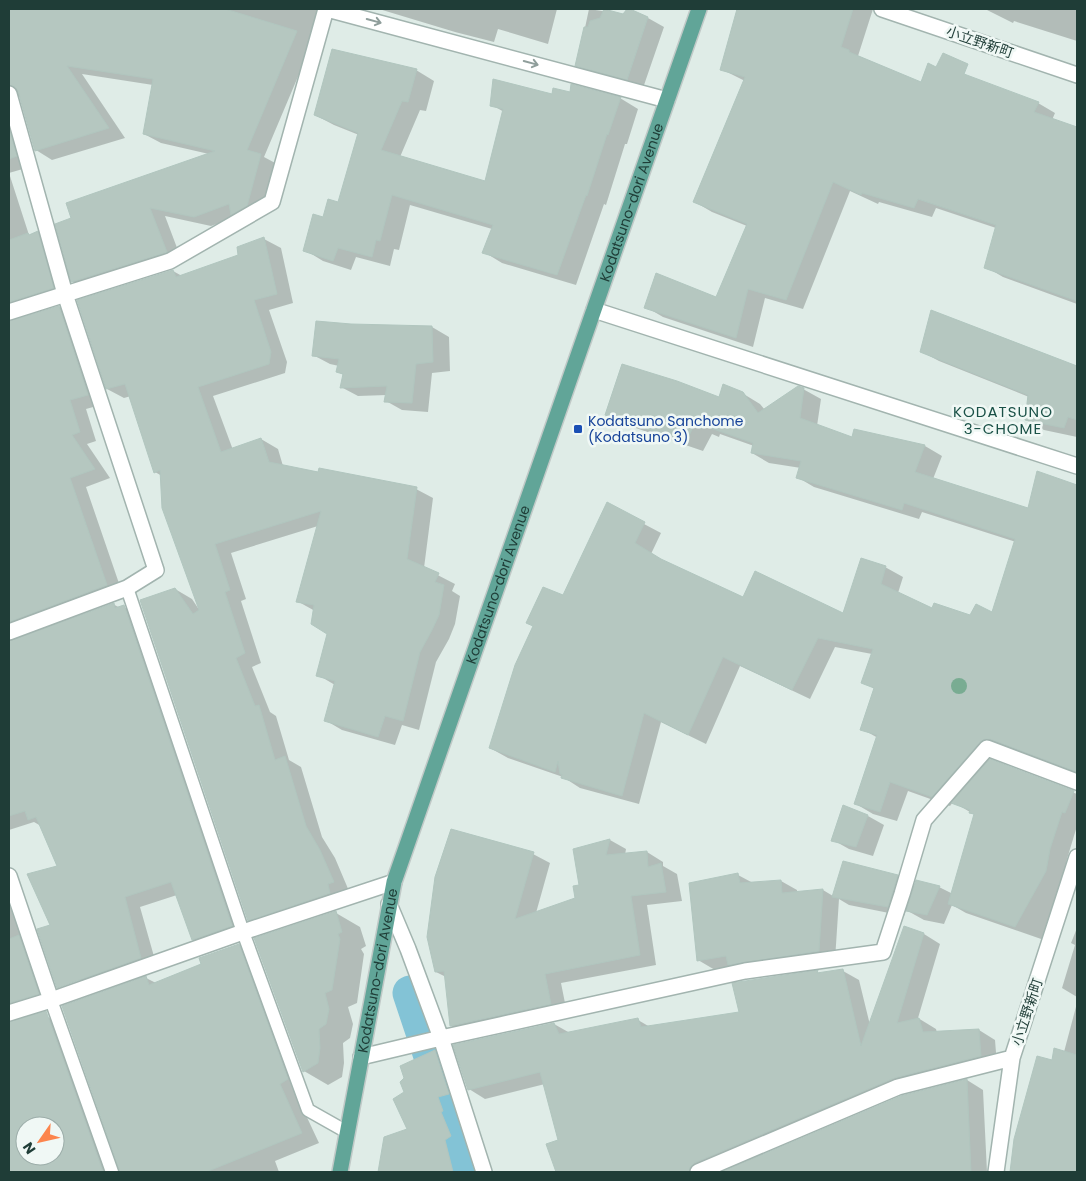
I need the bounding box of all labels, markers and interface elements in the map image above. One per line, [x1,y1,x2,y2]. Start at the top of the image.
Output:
one-way arrow [365,17,381,27]
street label: 小立野新町 [944,21,1016,63]
one-way arrow [522,59,538,69]
street label: Kodatsuno-dori Avenue [595,120,669,284]
district label: KODATSUNO 3-CHOME [953,401,1053,439]
place label: Kodatsuno Sanchome (Kodatsuno 3) [588,411,744,447]
marker: Kodatsuno Sanchome (Kodatsuno 3) [572,423,584,435]
street label: Kodatsuno-dori Avenue [461,502,535,667]
street label: Kodatsuno-dori Avenue [352,886,403,1054]
street label: 小立野新町 [1007,976,1047,1048]
north arrow [15,1116,65,1166]
text: N [18,1138,40,1158]

